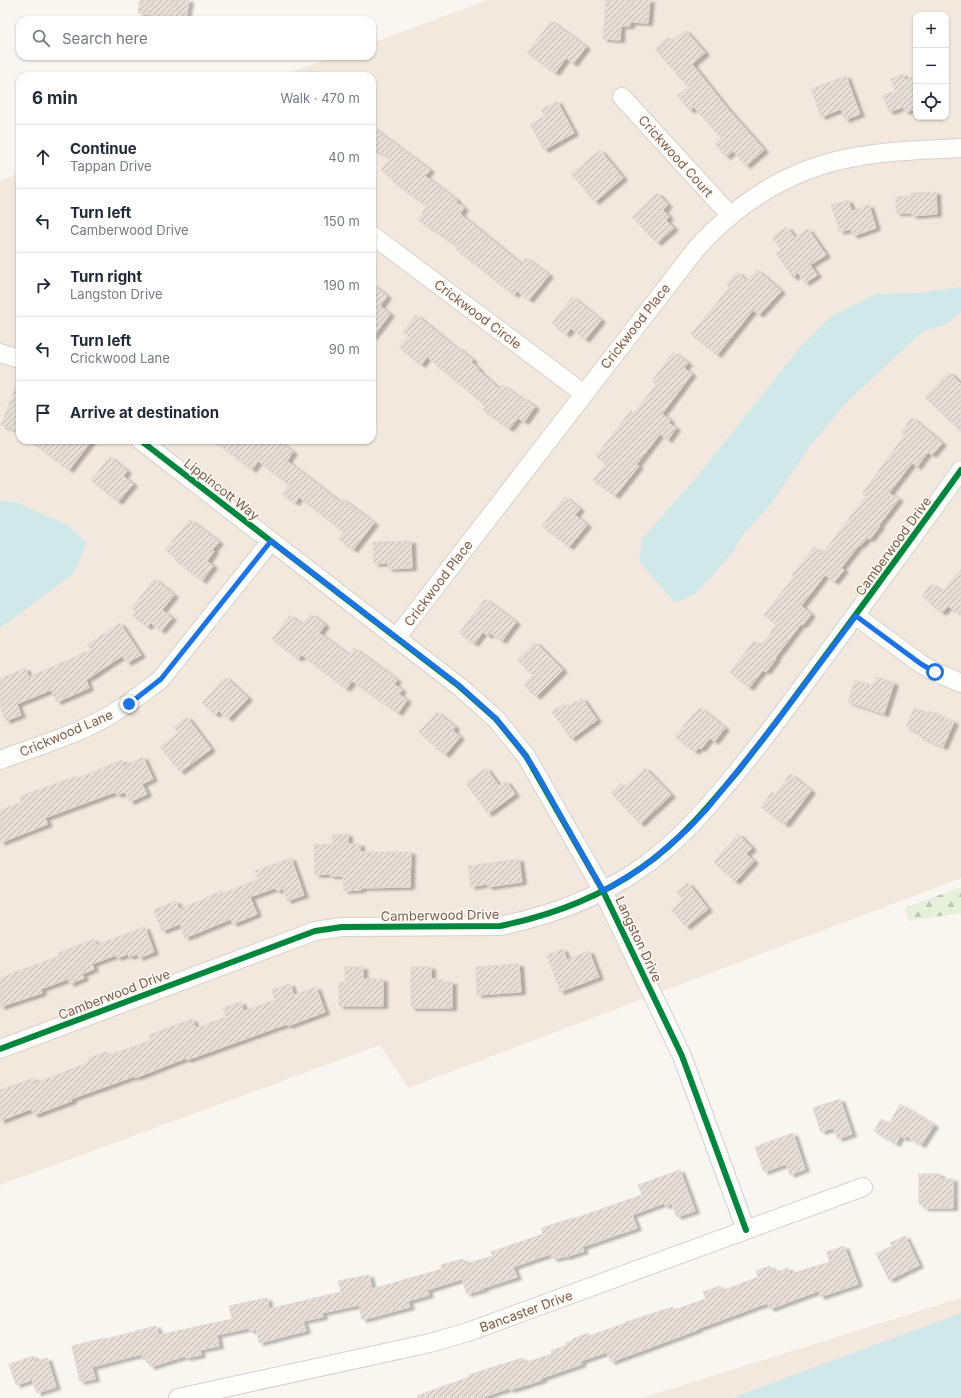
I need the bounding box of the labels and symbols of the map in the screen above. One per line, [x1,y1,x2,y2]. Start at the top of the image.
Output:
street label: Crickwood Court [635,112,717,200]
street label: Crickwood Circle [431,276,525,352]
street label: Crickwood Place [597,280,673,372]
street label: Lippincott Way [181,455,263,523]
street label: Camberwood Drive [852,493,934,599]
street label: Crickwood Place [400,537,476,629]
route start [926,663,944,681]
route end [120,695,138,713]
street label: Crickwood Lane [17,706,115,760]
street label: Langston Drive [612,894,666,984]
street label: Camberwood Drive [381,906,499,924]
street label: Camberwood Drive [56,965,172,1023]
street label: Bancaster Drive [477,1287,575,1335]

